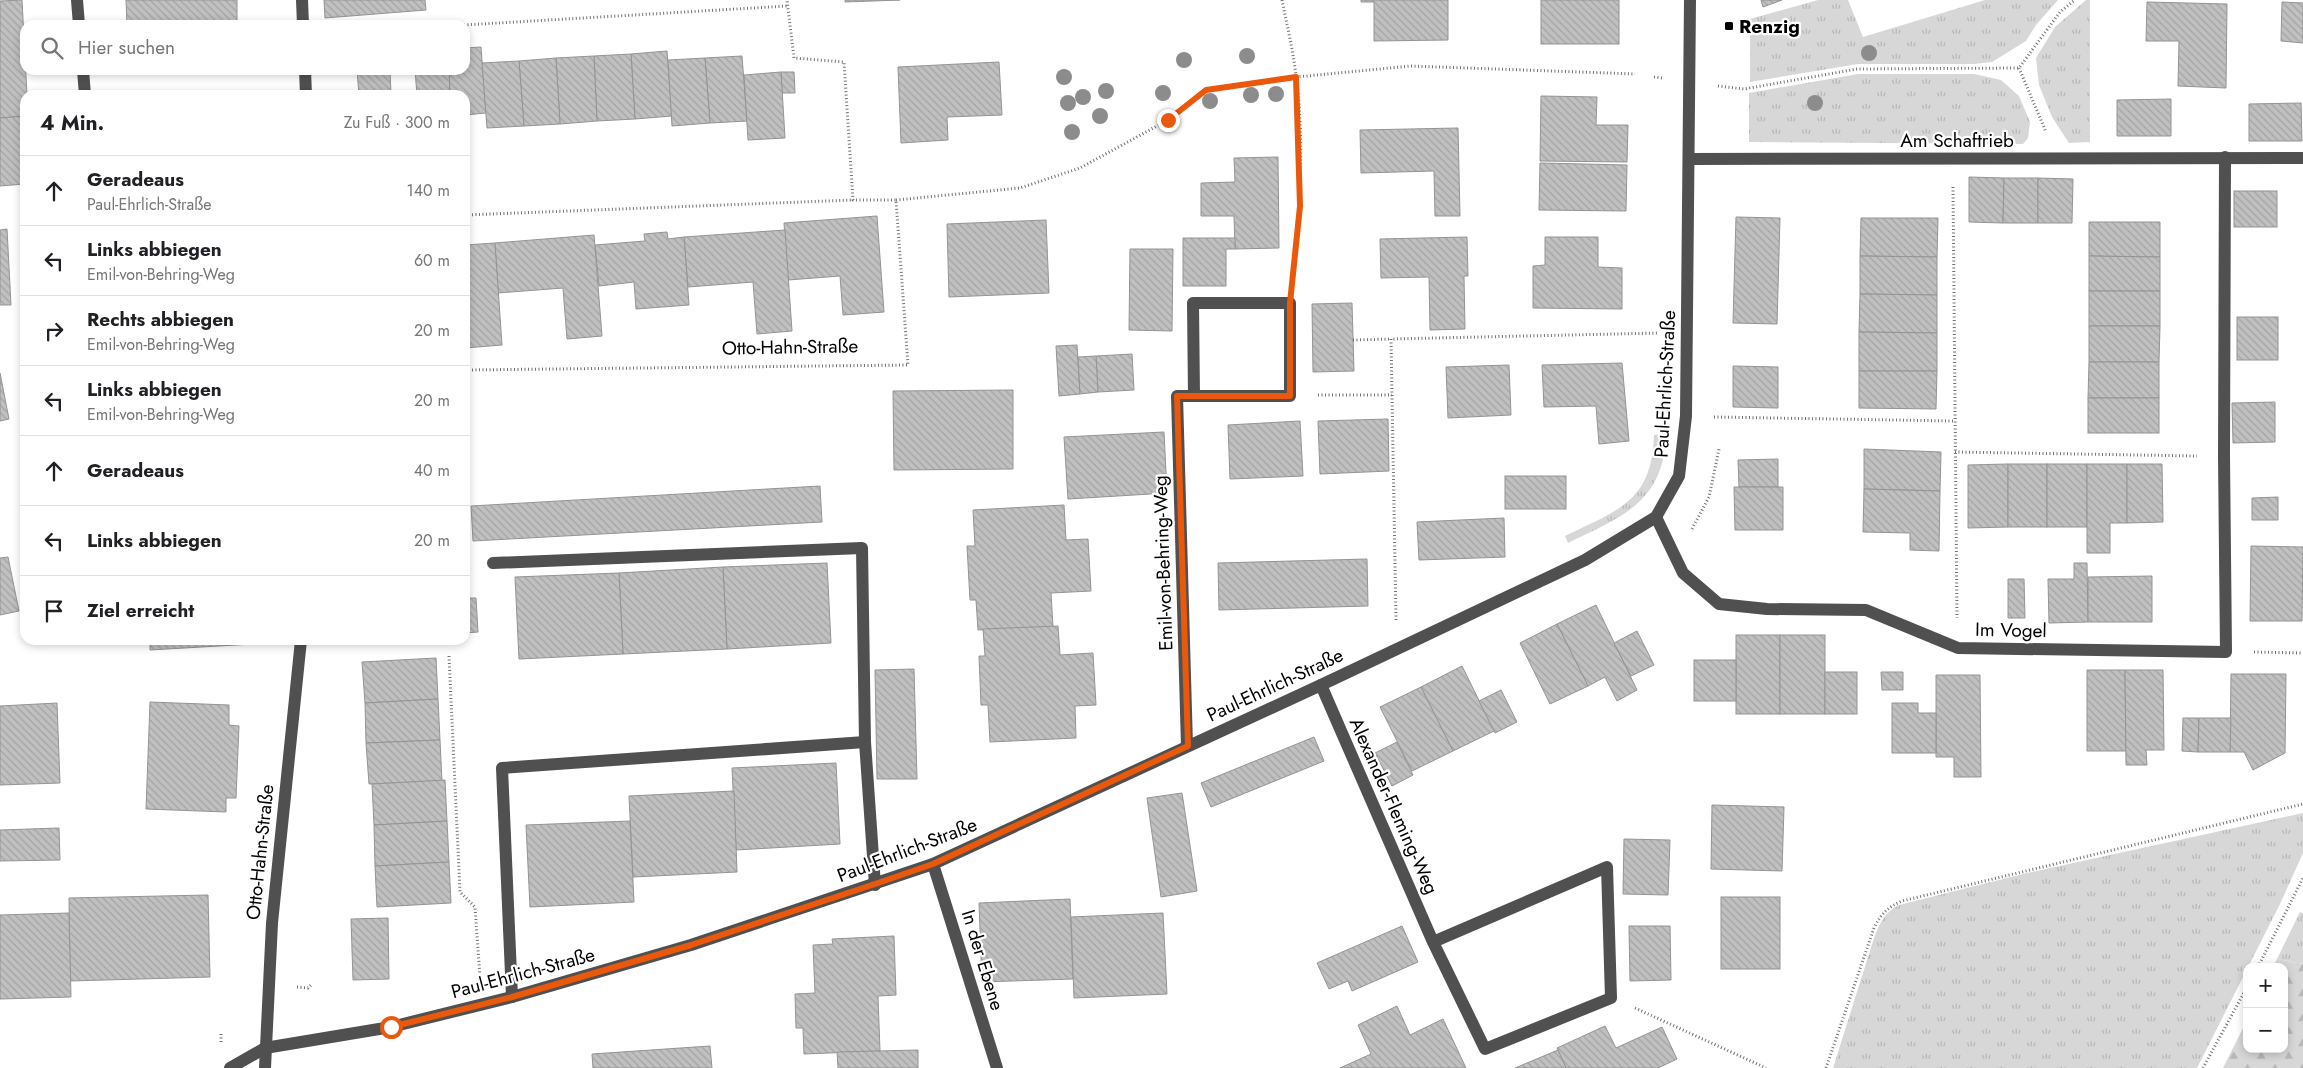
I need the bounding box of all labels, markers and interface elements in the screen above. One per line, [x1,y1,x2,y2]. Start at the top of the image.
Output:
place label: Renzig [1739,13,1800,40]
search box [20,20,470,75]
marker: Renzig [1723,20,1735,32]
icon: search [38,34,66,62]
text: Hier suchen [78,34,175,61]
text: 4 Min. [40,108,104,138]
route end [1157,109,1180,132]
text: Zu Fuß · 300 m [344,111,450,134]
street label: Am Schaftrieb [1900,127,2014,154]
text: Geradeaus [87,166,184,193]
icon: ahead [40,177,68,205]
text: 140 m [407,179,450,202]
text: Paul-Ehrlich-Straße [87,193,211,216]
text: Links abbiegen [87,236,222,263]
icon: left [40,247,68,275]
text: 60 m [414,249,450,272]
text: Emil-von-Behring-Weg [87,263,235,286]
text: Rechts abbiegen [87,306,234,333]
street label: Paul-Ehrlich-Straße [1648,309,1682,458]
icon: right [40,317,68,345]
text: 20 m [414,319,450,342]
street label: Otto-Hahn-Straße [722,332,859,362]
text: Emil-von-Behring-Weg [87,333,235,356]
text: Links abbiegen [87,376,222,403]
icon: left [40,387,68,415]
text: 20 m [414,389,450,412]
text: Emil-von-Behring-Weg [87,403,235,426]
icon: ahead [40,457,68,485]
text: Geradeaus [87,457,184,484]
text: 40 m [414,459,450,482]
street label: Emil-von-Behring-Weg [1146,475,1180,651]
icon: left [40,527,68,555]
text: Links abbiegen [87,527,222,554]
text: 20 m [414,529,450,552]
icon: arrive [40,597,68,625]
text: Ziel erreicht [87,597,194,624]
street label: Im Vogel [1975,616,2047,644]
street label: Paul-Ehrlich-Straße [1202,641,1348,728]
street label: Alexander-Fleming-Weg [1343,713,1445,899]
street label: Otto-Hahn-Straße [239,783,281,921]
street label: Paul-Ehrlich-Straße [833,811,981,889]
street label: In der Ebene [955,906,1011,1014]
street label: Paul-Ehrlich-Straße [448,941,598,1005]
map controls [2243,963,2288,1053]
button: + [2243,963,2288,1008]
button: − [2243,1008,2288,1053]
route start [380,1016,403,1039]

